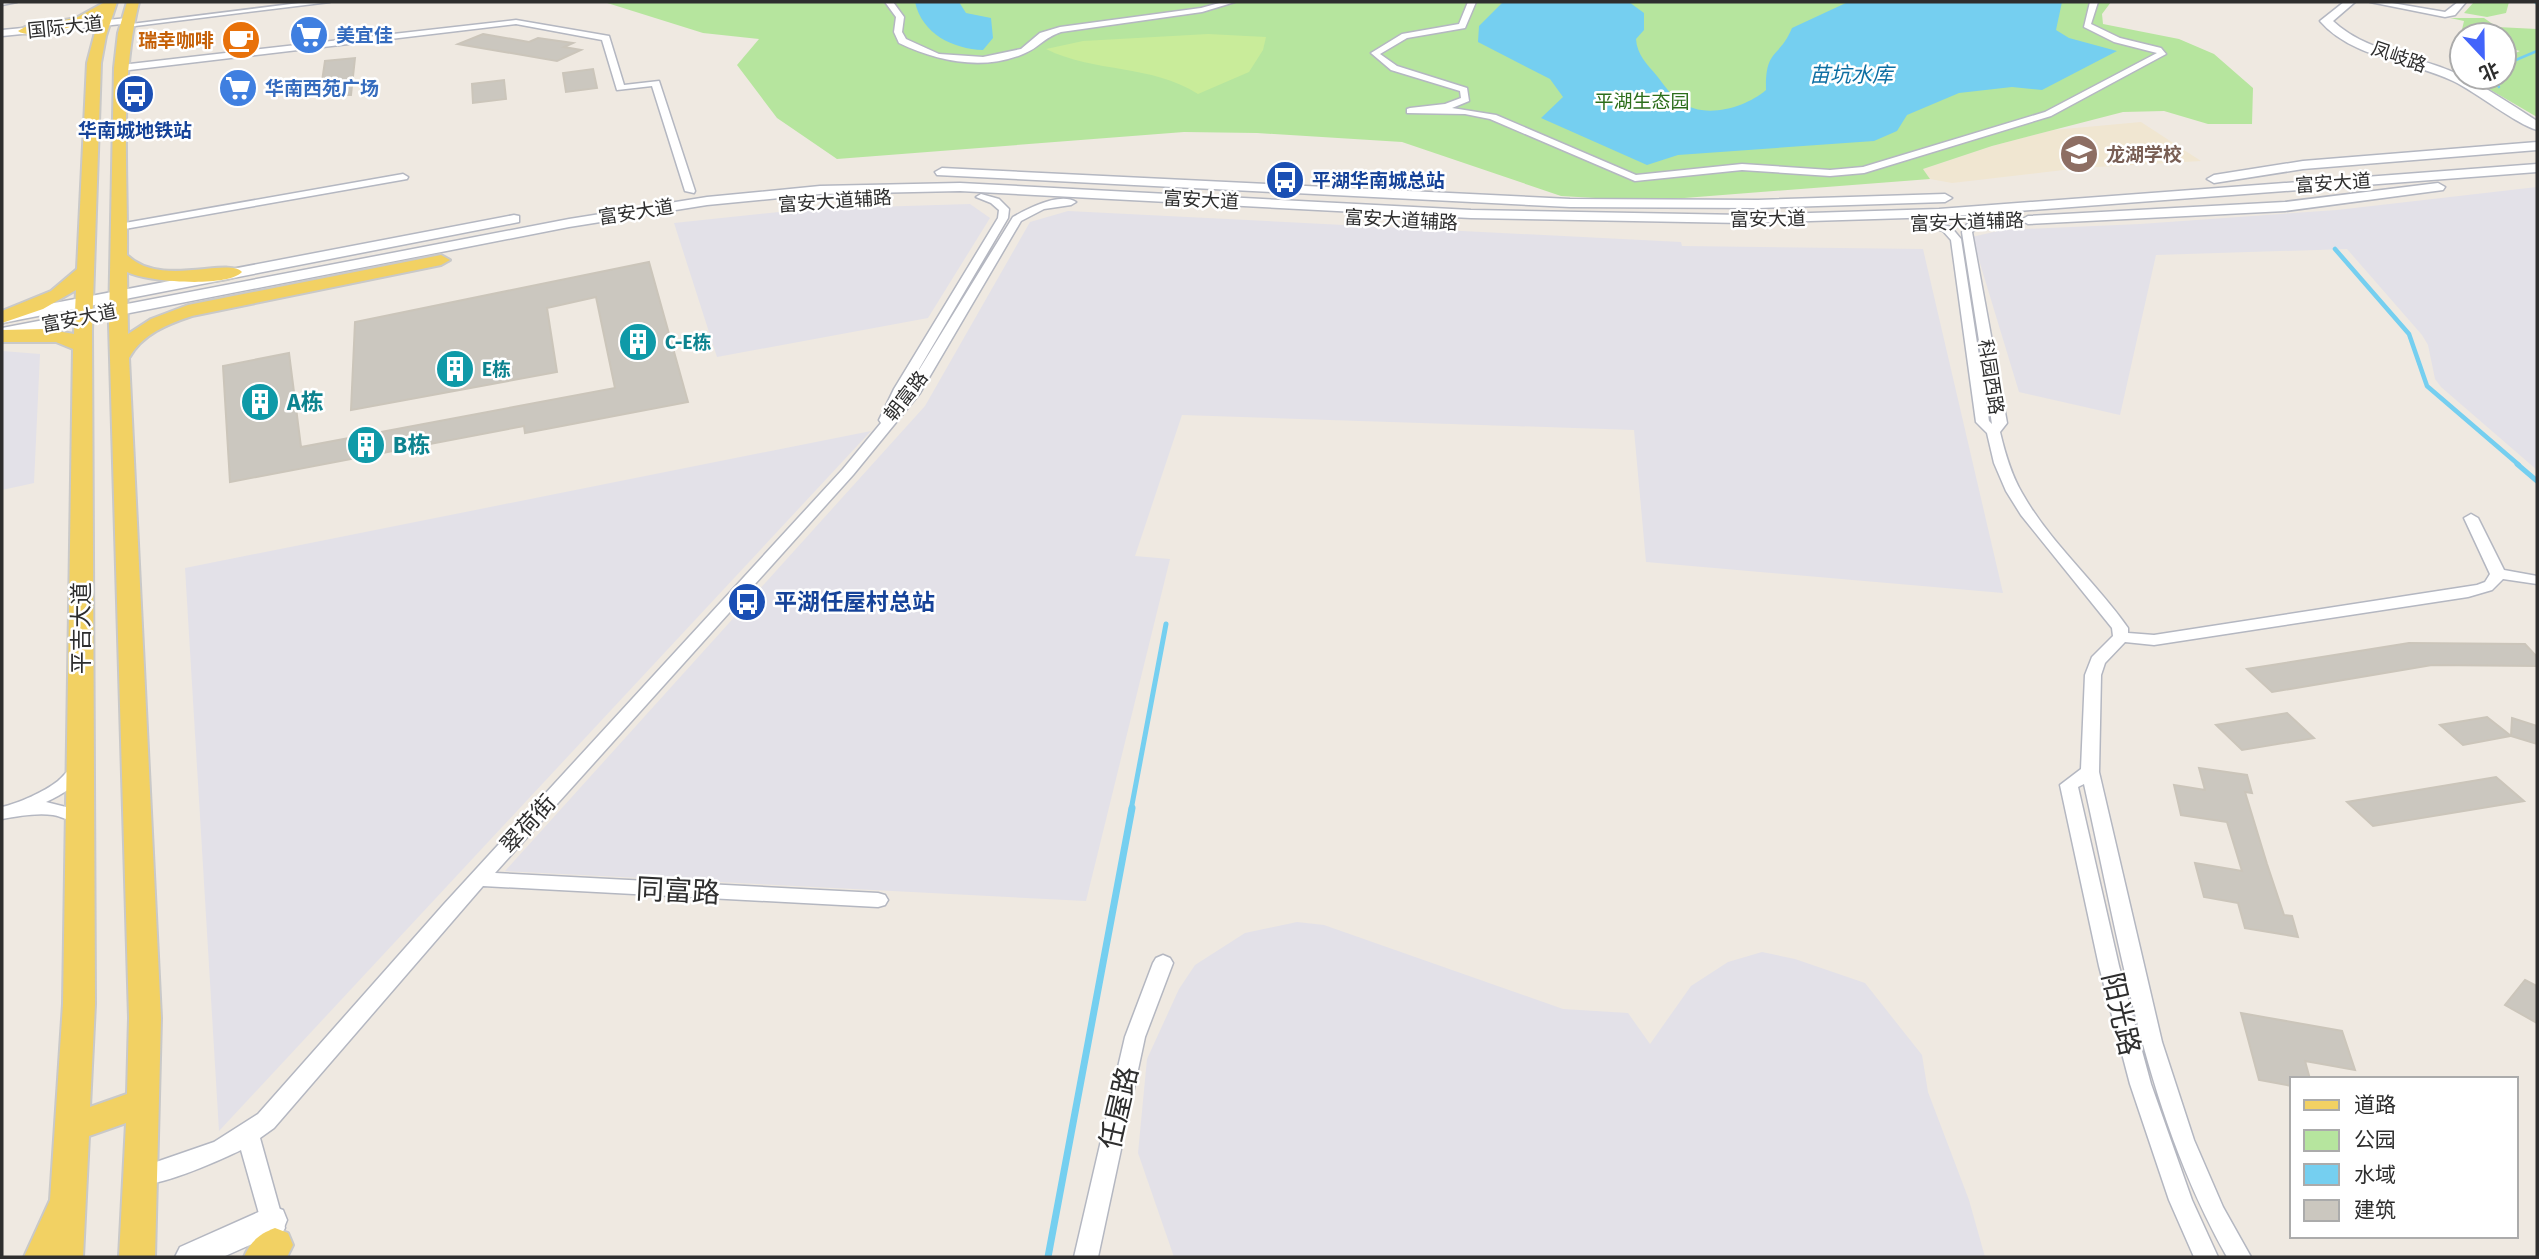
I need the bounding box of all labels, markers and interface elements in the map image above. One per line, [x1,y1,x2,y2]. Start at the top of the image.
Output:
street label: 国际大道 [26,12,104,42]
supermarket icon: 美宜佳 [288,14,330,56]
cafe icon: 瑞幸咖啡 [220,19,262,61]
north arrow [2448,21,2518,91]
place label: 美宜佳 [336,24,393,47]
place label: 瑞幸咖啡 [138,29,214,52]
street label: 凤岐路 [2368,37,2430,77]
text: 北 [2476,57,2502,86]
water label: 苗坑水库 [1809,62,1896,88]
supermarket icon: 华南西苑广场 [217,67,259,109]
bus stop icon: 华南城地铁站 [114,73,156,115]
place label: 华南西苑广场 [265,77,379,100]
park label: 平湖生态园 [1594,90,1690,113]
place label: 华南城地铁站 [78,119,192,142]
school or university icon: 龙湖学校 [2058,133,2100,175]
place label: 龙湖学校 [2106,143,2182,166]
bus stop icon: 平湖华南城总站 [1264,159,1306,201]
place label: 平湖华南城总站 [1312,169,1445,192]
street label: 富安大道 [2294,169,2372,197]
street label: 富安大道辅路 [777,186,893,216]
street label: 富安大道 [1162,187,1240,213]
street label: 富安大道 [597,195,675,229]
street label: 富安大道辅路 [1343,206,1459,234]
street label: 富安大道 [1730,207,1806,231]
street label: 富安大道辅路 [1910,209,2024,235]
street label: 富安大道 [39,299,119,337]
building icon: C-E栋 [617,321,659,363]
place label: C-E栋 [665,331,712,354]
street label: 科园西路 [1974,338,2008,416]
building icon: E栋 [434,348,476,390]
place label: E栋 [482,358,511,381]
street label: 朝富路 [879,366,933,426]
building icon: A栋 [239,381,281,423]
place label: A栋 [286,388,324,416]
building icon: B栋 [345,424,387,466]
place label: B栋 [393,431,430,459]
bus stop icon: 平湖任屋村总站 [726,581,768,623]
street label: 平吉大道 [67,582,95,674]
place label: 平湖任屋村总站 [774,588,935,616]
street label: 翠荷街 [495,789,561,859]
street label: 同富路 [635,872,721,910]
street label: 阳光路 [2095,969,2147,1059]
street label: 任屋路 [1093,1063,1145,1153]
legend [2290,1077,2518,1238]
text: 道路 [2354,1092,2396,1118]
text: 公园 [2354,1127,2396,1153]
text: 水域 [2354,1162,2396,1188]
text: 建筑 [2354,1197,2396,1223]

